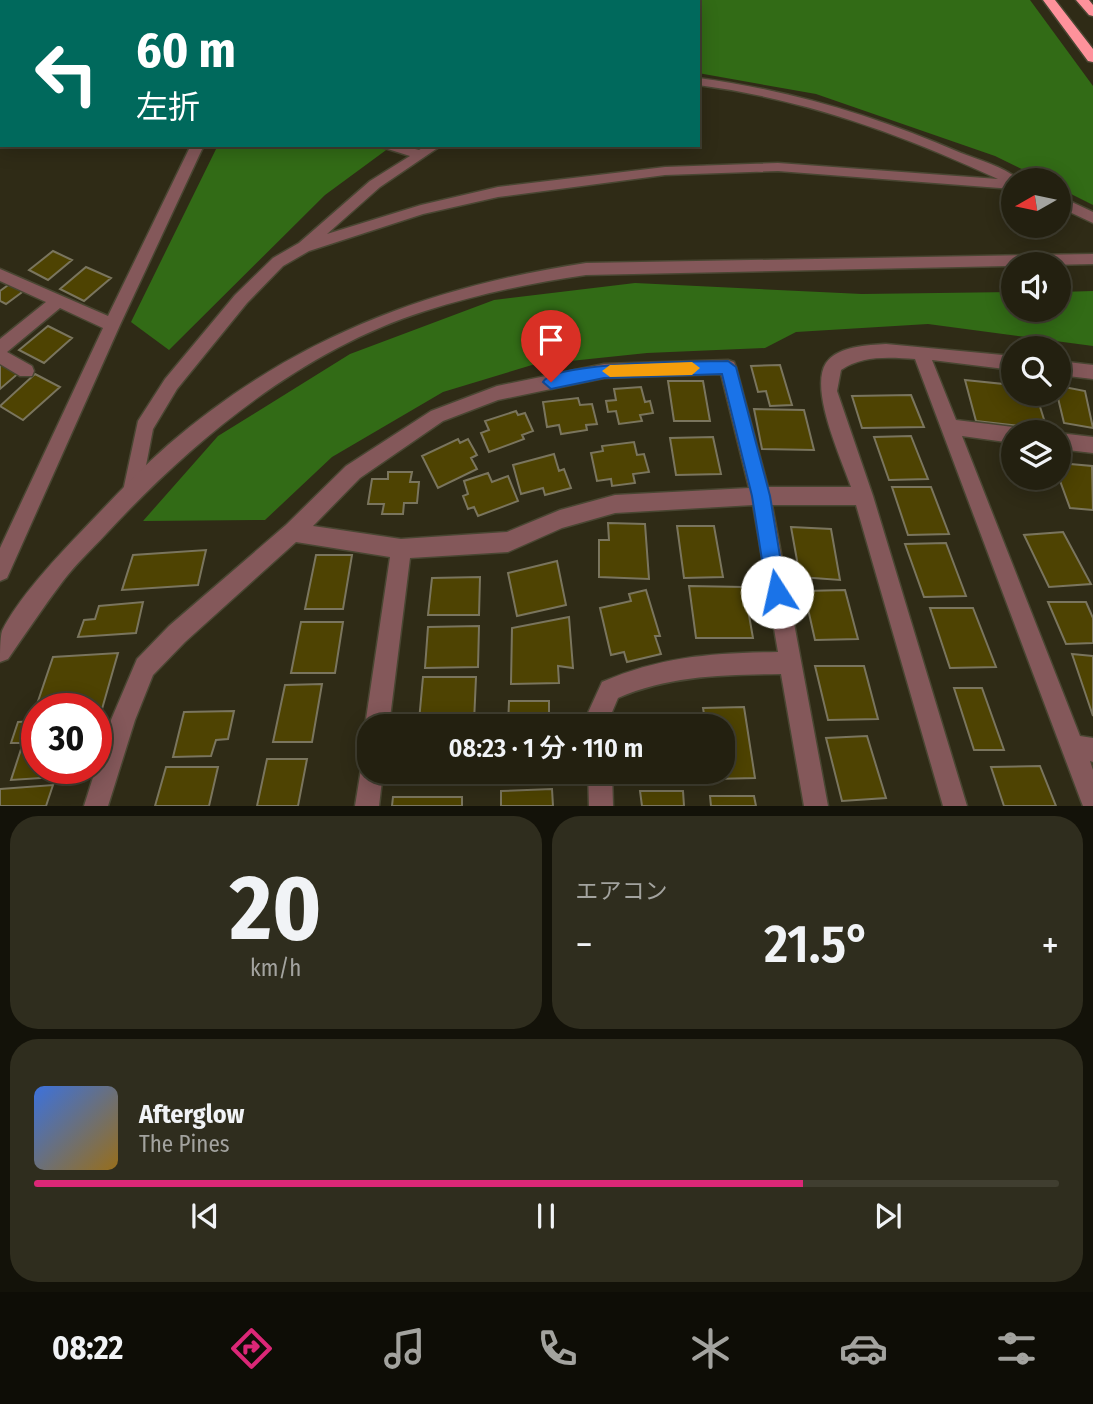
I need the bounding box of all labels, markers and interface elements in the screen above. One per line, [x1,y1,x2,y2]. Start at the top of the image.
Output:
text: 60 m [136,21,236,80]
icon: left [21,28,112,119]
text: 左折 [136,88,200,126]
north arrow [1001,168,1071,238]
map controls [1001,168,1071,490]
button: sound [1001,252,1071,322]
pin [521,310,581,382]
icon: arrive [532,321,570,359]
button: search [1001,336,1071,406]
button: layers [1001,420,1071,490]
position arrow [740,555,814,629]
speed limit sign: 30 [21,693,112,784]
text: 08:23 · 1 分 · 110 m [449,733,643,764]
text: 20 [230,854,322,963]
text: エアコン [576,877,668,905]
text: 21.5° [764,913,870,976]
text: − [576,922,593,968]
text: + [1042,922,1059,968]
text: km/h [250,954,301,982]
text: Afterglow [139,1099,244,1130]
text: The Pines [139,1130,230,1158]
icon: previous [186,1197,224,1235]
icon: pause [527,1197,565,1235]
icon: next [869,1197,907,1235]
icon: directions [227,1324,276,1373]
icon: music [380,1324,429,1373]
icon: phone [533,1324,582,1373]
icon: climate [686,1324,735,1373]
icon: car [839,1324,888,1373]
icon: filters [992,1324,1041,1373]
text: 08:22 [52,1329,123,1367]

